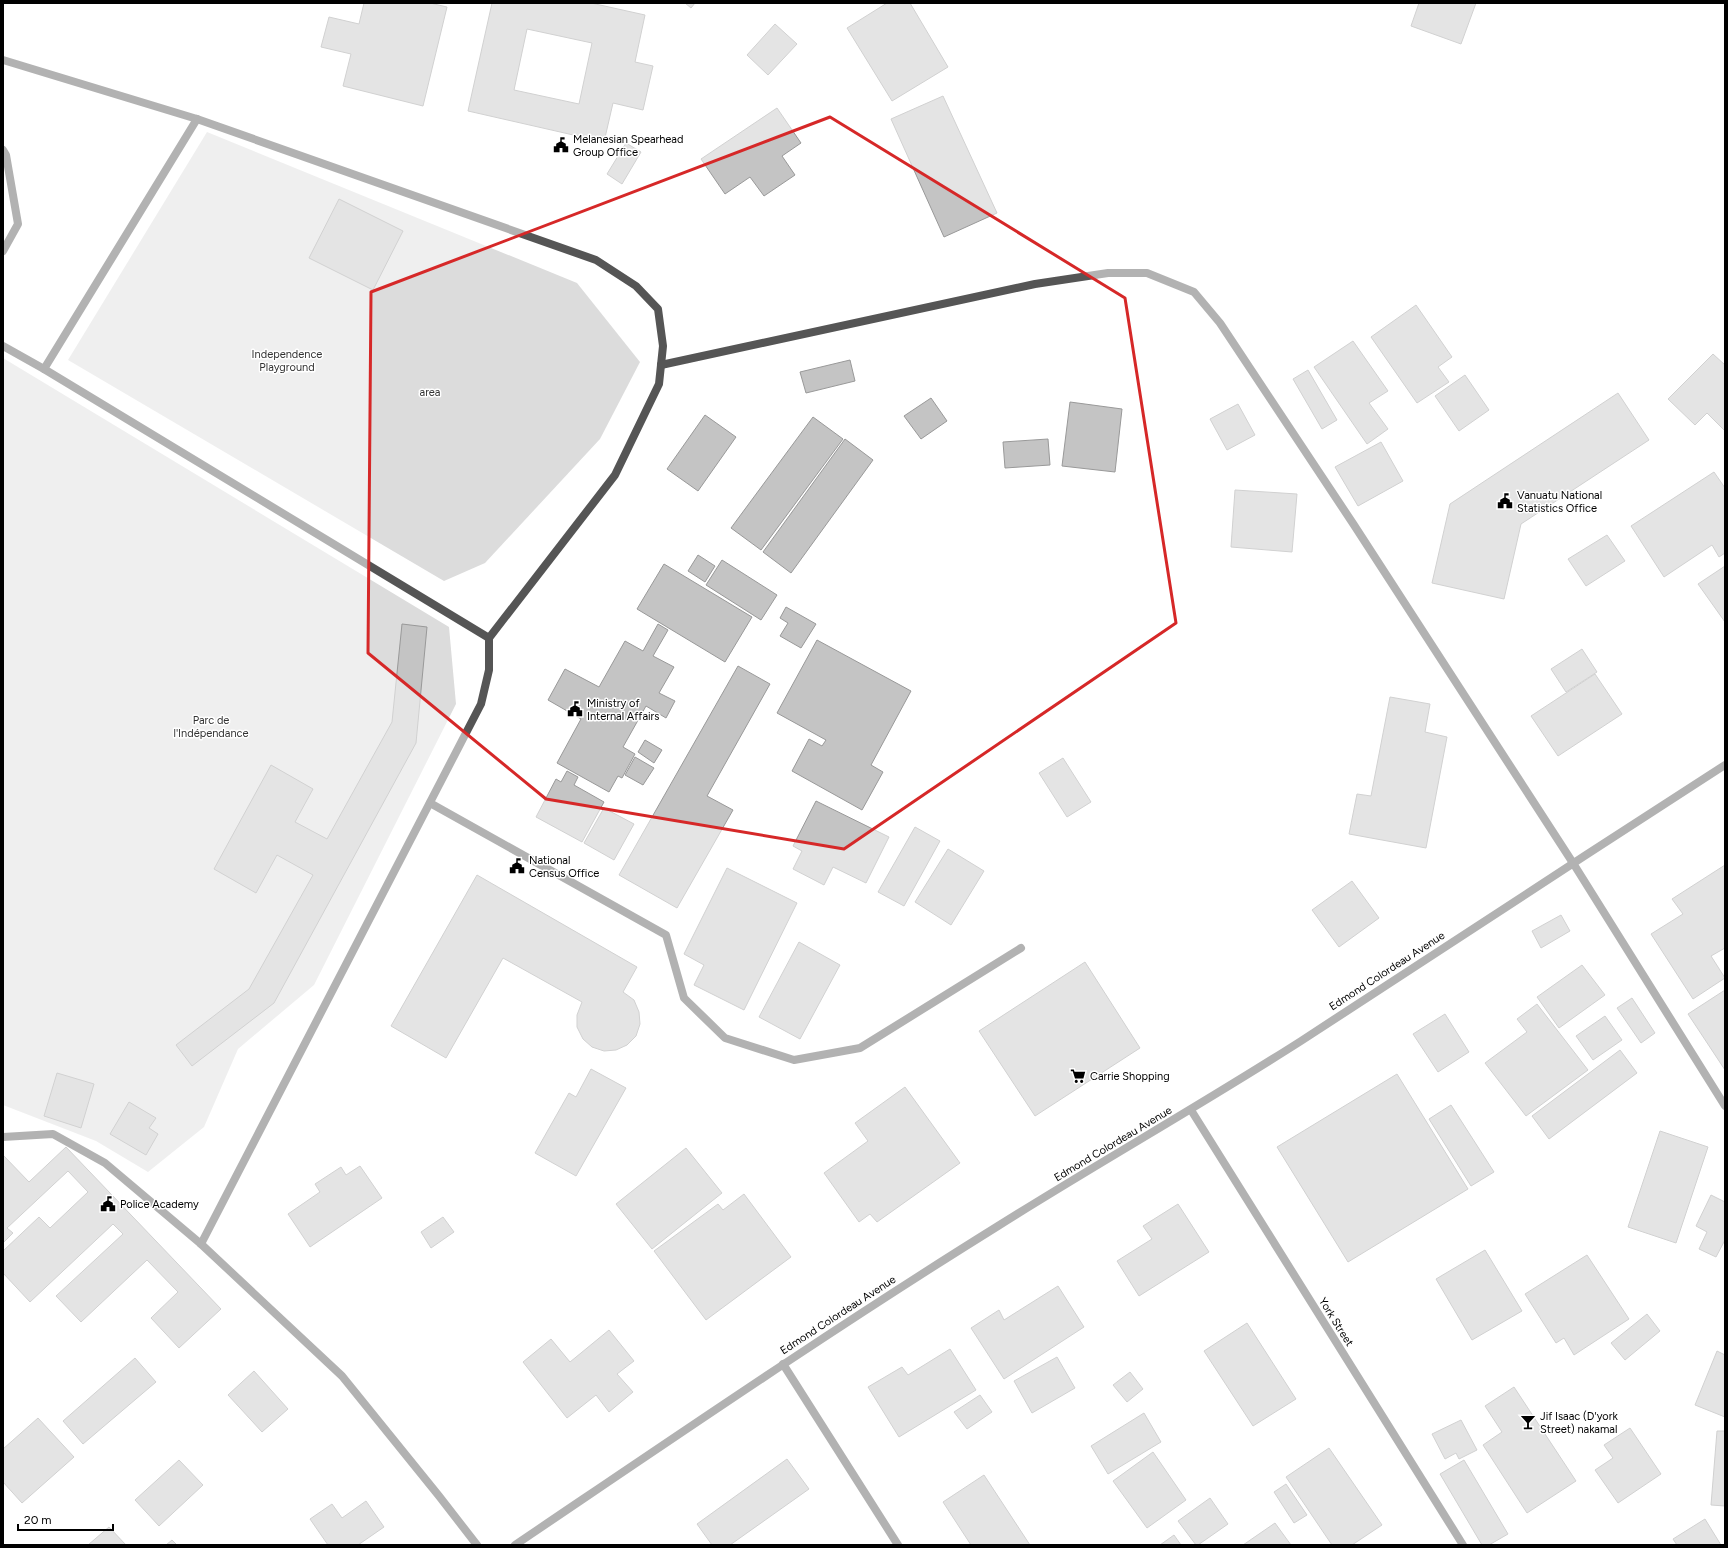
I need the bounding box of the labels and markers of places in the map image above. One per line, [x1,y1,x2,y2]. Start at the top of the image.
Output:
place label: Melanesian Spearhead Group Office [573,133,683,159]
public building icon: Melanesian Spearhead Group Office [552,136,570,154]
place label: Vanuatu National Statistics Office [1517,489,1602,515]
public building icon: Vanuatu National Statistics Office [1496,492,1514,510]
place label: Ministry of Internal Affairs [587,697,659,723]
public building icon: Ministry of Internal Affairs [566,700,584,718]
place label: National Census Office [529,854,599,880]
public building icon: National Census Office [508,857,526,875]
supermarket icon: Carrie Shopping [1069,1067,1087,1085]
place label: Carrie Shopping [1090,1070,1170,1083]
public building icon: Police Academy [99,1195,117,1213]
place label: Police Academy [120,1198,199,1211]
place label: Jif Isaac (D'york Street) nakamal [1540,1410,1618,1436]
bar icon: Jif Isaac (D'york Street) nakamal [1519,1413,1537,1431]

